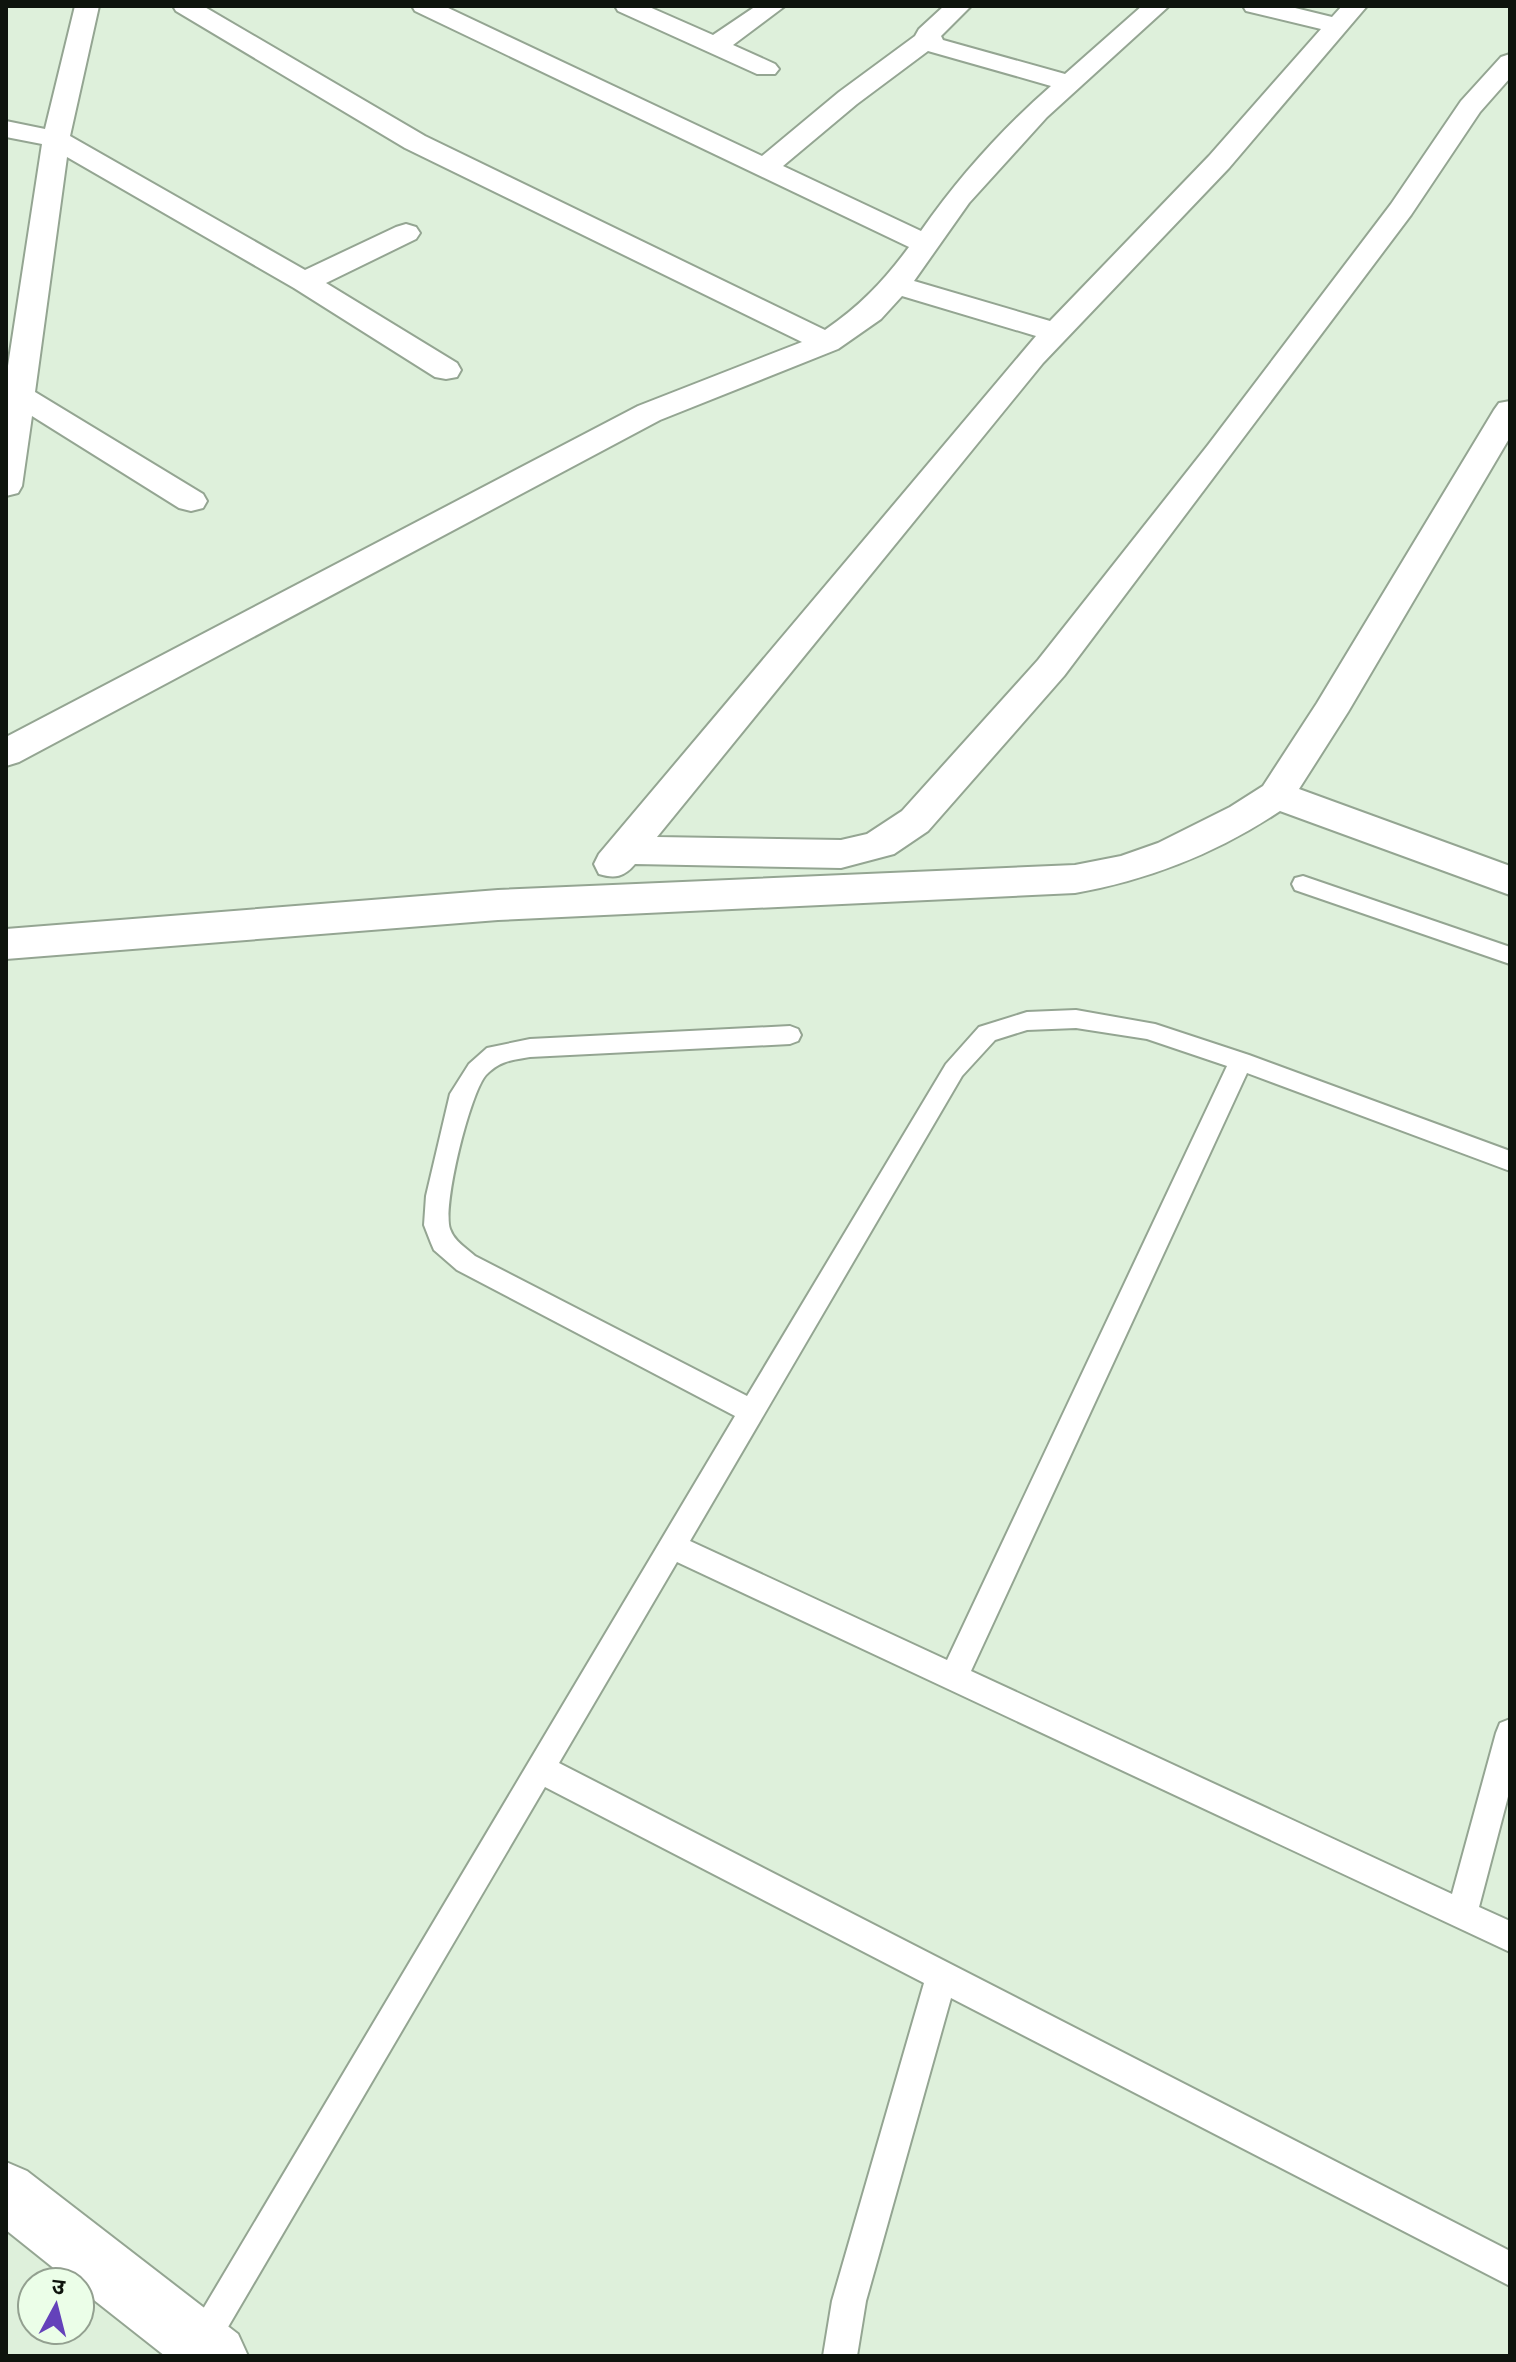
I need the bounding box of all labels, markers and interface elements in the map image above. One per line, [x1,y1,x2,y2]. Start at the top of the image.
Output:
north arrow [16,2266,96,2346]
text: उ [50,2272,68,2300]

